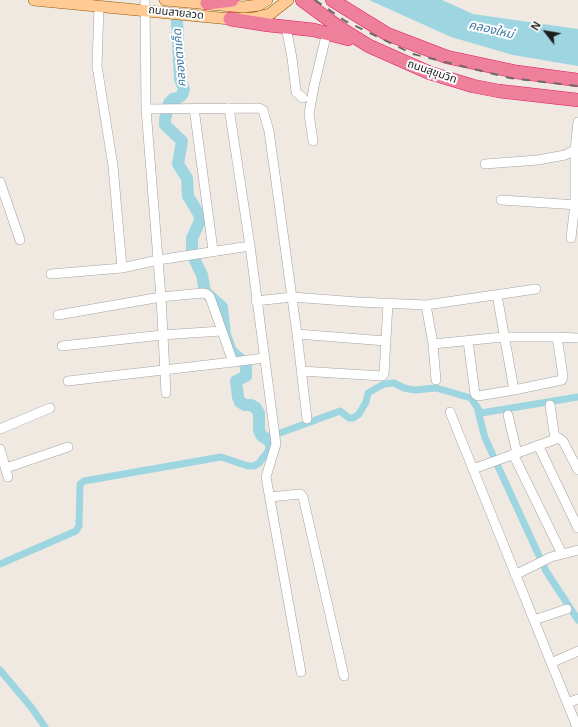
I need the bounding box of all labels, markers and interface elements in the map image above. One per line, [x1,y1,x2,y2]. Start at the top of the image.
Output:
street label: ถนนสายลวด [148,4,204,22]
north arrow [526,12,566,52]
water label: คลองใหม่ [467,18,515,42]
text: N [529,19,543,32]
water label: คลองตาเค็ด [170,28,190,88]
street label: ถนนสุขุมวิท [406,57,458,87]

